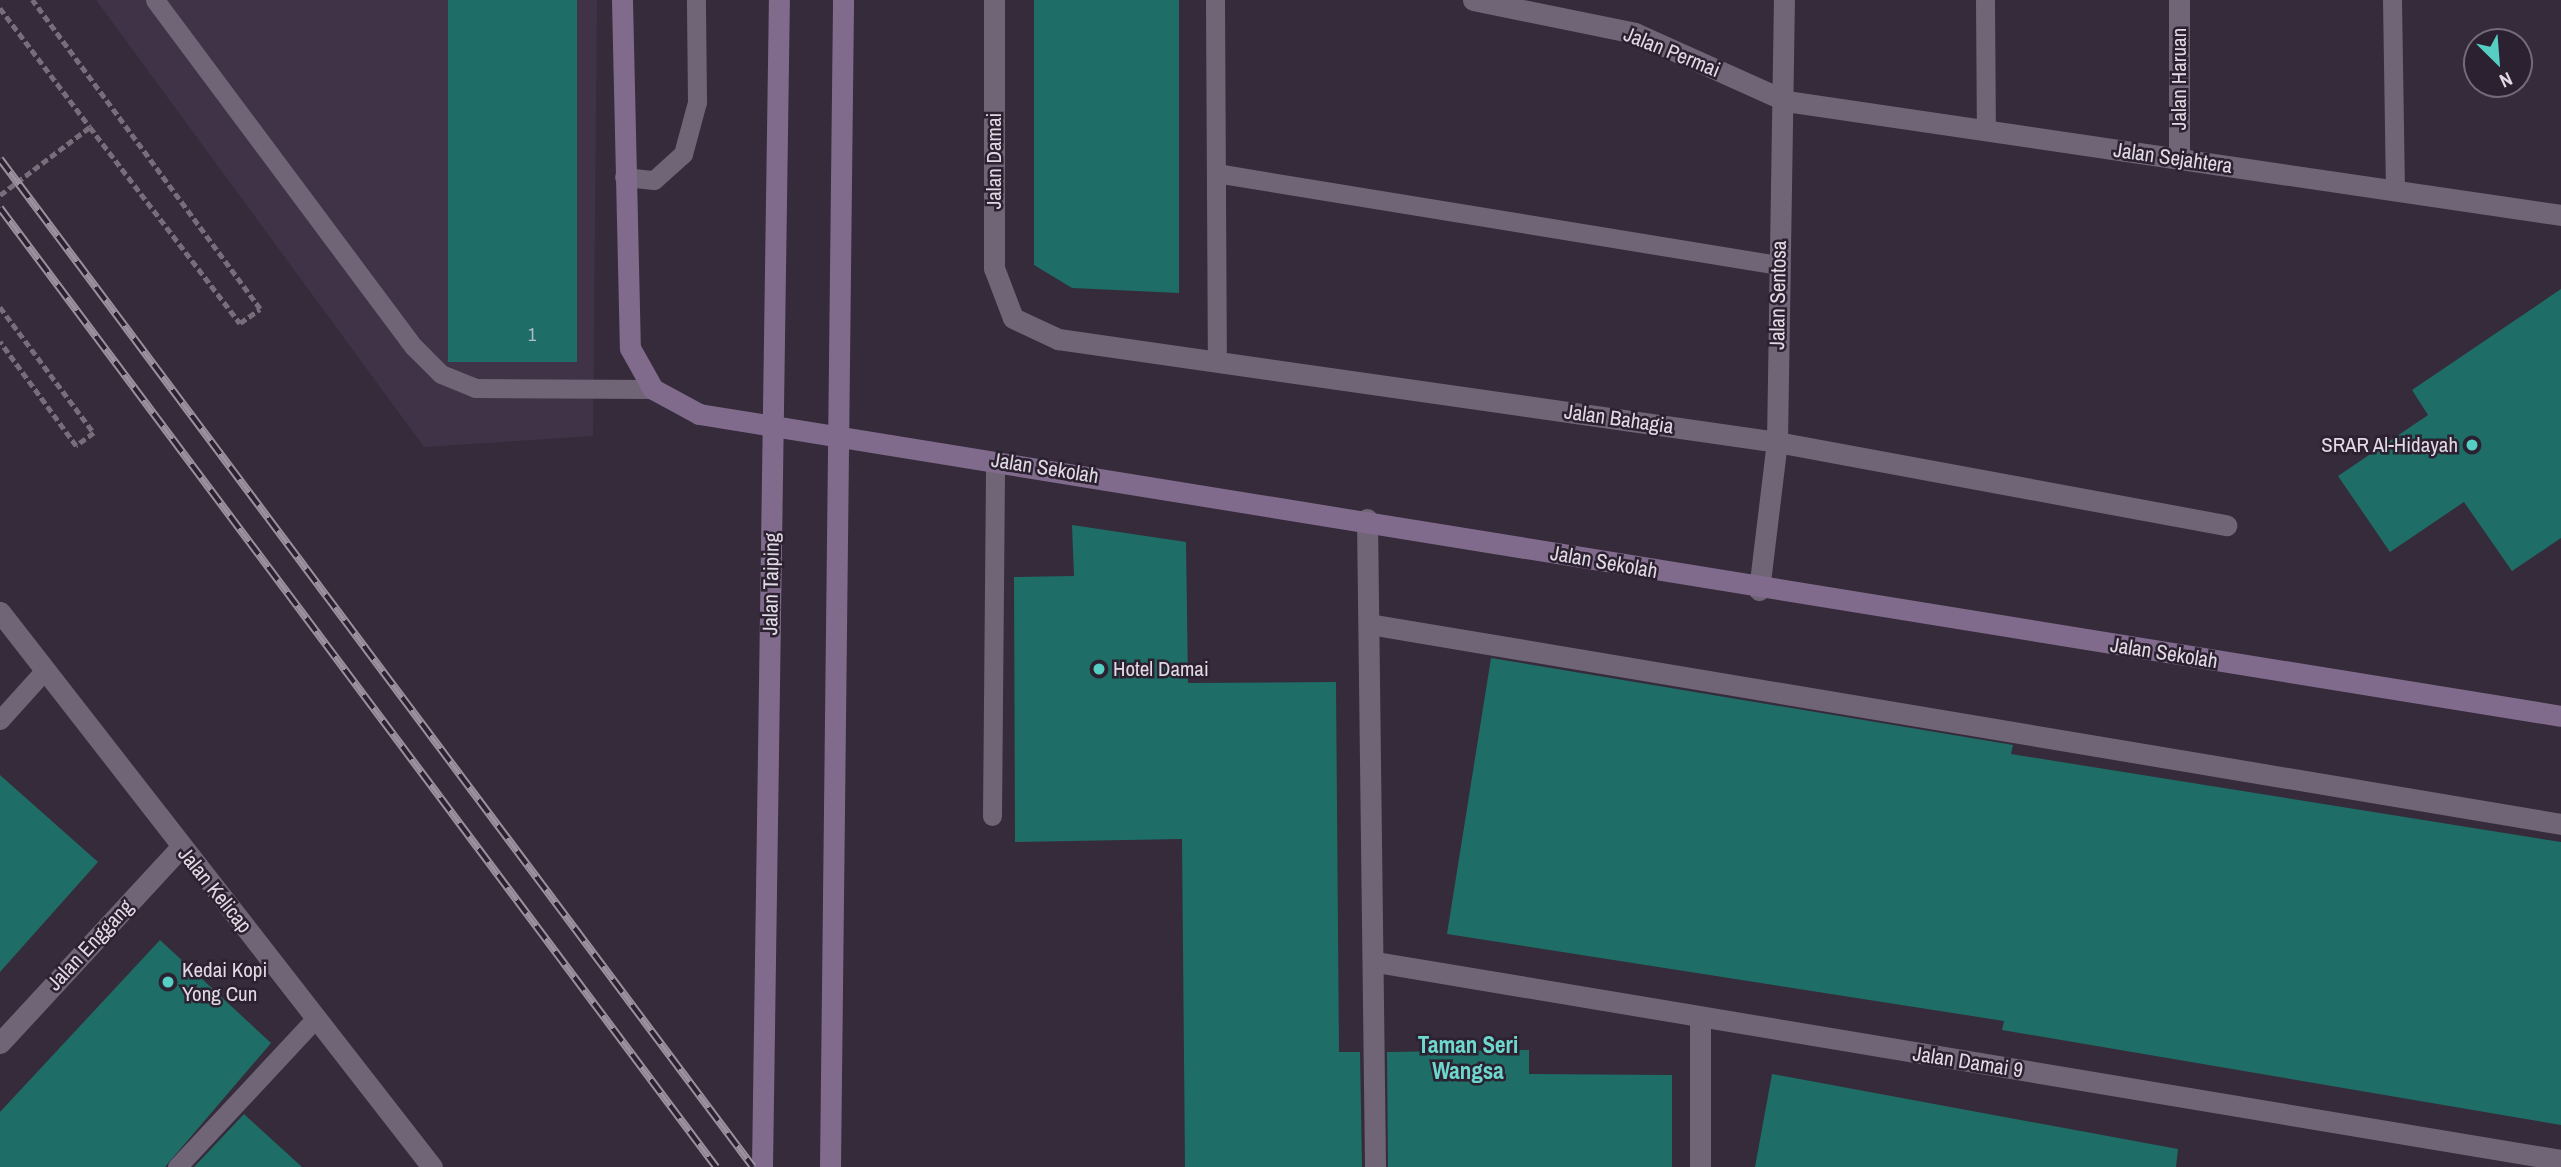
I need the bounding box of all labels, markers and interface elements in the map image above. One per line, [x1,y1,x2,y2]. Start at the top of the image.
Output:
street label: Jalan Permai [1620,21,1724,83]
street label: Jalan Haruan [2166,28,2192,130]
north arrow [2463,28,2533,98]
text: N [2495,66,2517,94]
street label: Jalan Damai [981,113,1007,209]
street label: Jalan Sejahtera [2112,137,2234,179]
street label: Jalan Sentosa [1764,240,1792,350]
house number: 1 [528,324,536,346]
street label: Jalan Bahagia [1563,399,1675,439]
place label: SRAR Al-Hidayah [2320,432,2458,458]
marker: SRAR Al-Hidayah [2464,437,2480,453]
street label: Jalan Sekolah [990,447,1100,489]
street label: Jalan Taiping [758,532,784,636]
street label: Jalan Sekolah [1549,540,1659,584]
street label: Jalan Sekolah [2109,632,2219,674]
place label: Hotel Damai [1113,656,1209,682]
marker: Hotel Damai [1091,661,1107,677]
street label: Jalan Kelicap [173,842,257,938]
street label: Jalan Enggang [42,894,138,996]
place label: Kedai Kopi Yong Cun [182,957,267,1007]
marker: Kedai Kopi Yong Cun [160,974,176,990]
district label: Taman Seri Wangsa [1418,1031,1518,1085]
street label: Jalan Damai 9 [1911,1041,2025,1083]

